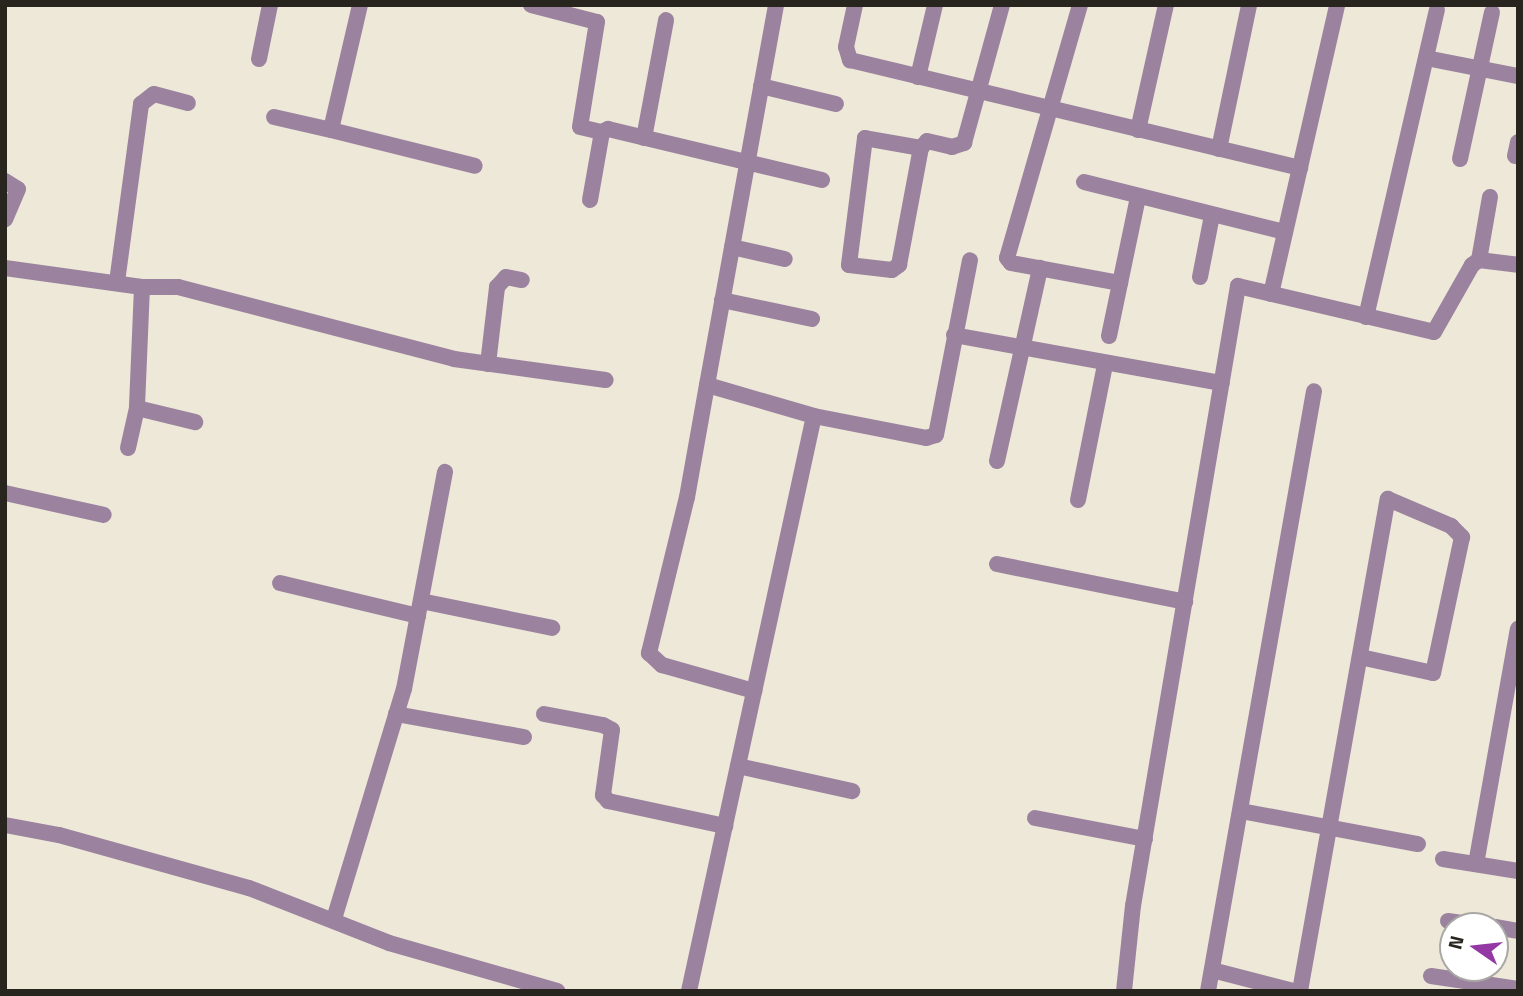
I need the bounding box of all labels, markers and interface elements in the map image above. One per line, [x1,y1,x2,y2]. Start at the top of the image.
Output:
north arrow [1439,912,1509,982]
text: N [1439,932,1471,952]

